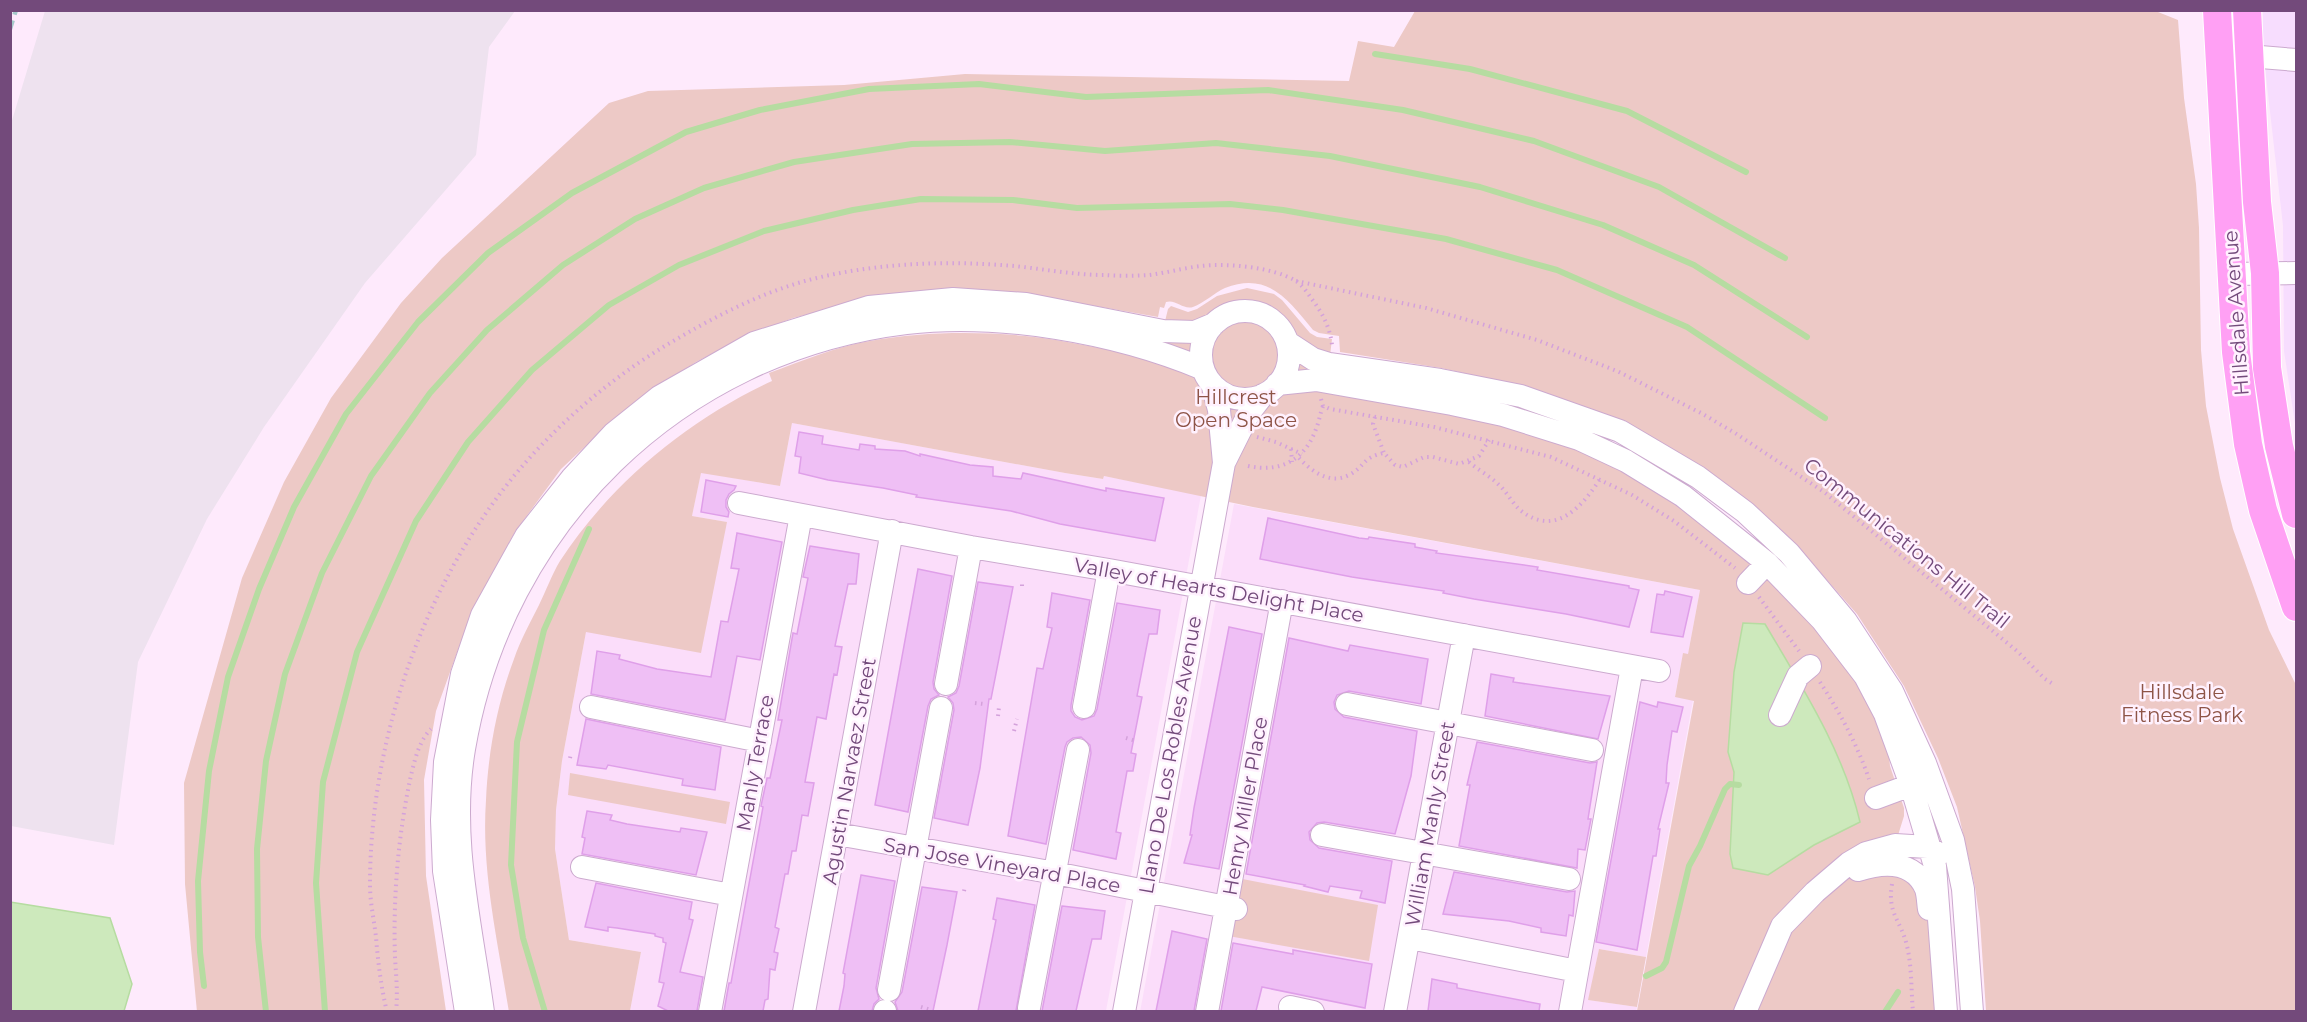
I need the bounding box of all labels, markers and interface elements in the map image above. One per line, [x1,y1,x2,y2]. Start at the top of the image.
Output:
street label: Hillsdale Avenue [2218,230,2254,396]
park label: Hillcrest Open Space [1175,385,1297,432]
street label: Communications Hill Trail [1799,453,2015,633]
street label: Valley of Hearts Delight Place [1072,553,1366,627]
street label: Llano De Los Robles Avenue [1134,614,1206,896]
street label: Agustin Narvaez Street [817,656,881,886]
park label: Hillsdale Fitness Park [2121,680,2243,727]
street label: Manly Terrace [731,693,779,833]
street label: Henry Miller Place [1217,715,1273,897]
street label: William Manly Street [1400,720,1460,928]
street label: San Jose Vineyard Place [882,832,1122,898]

